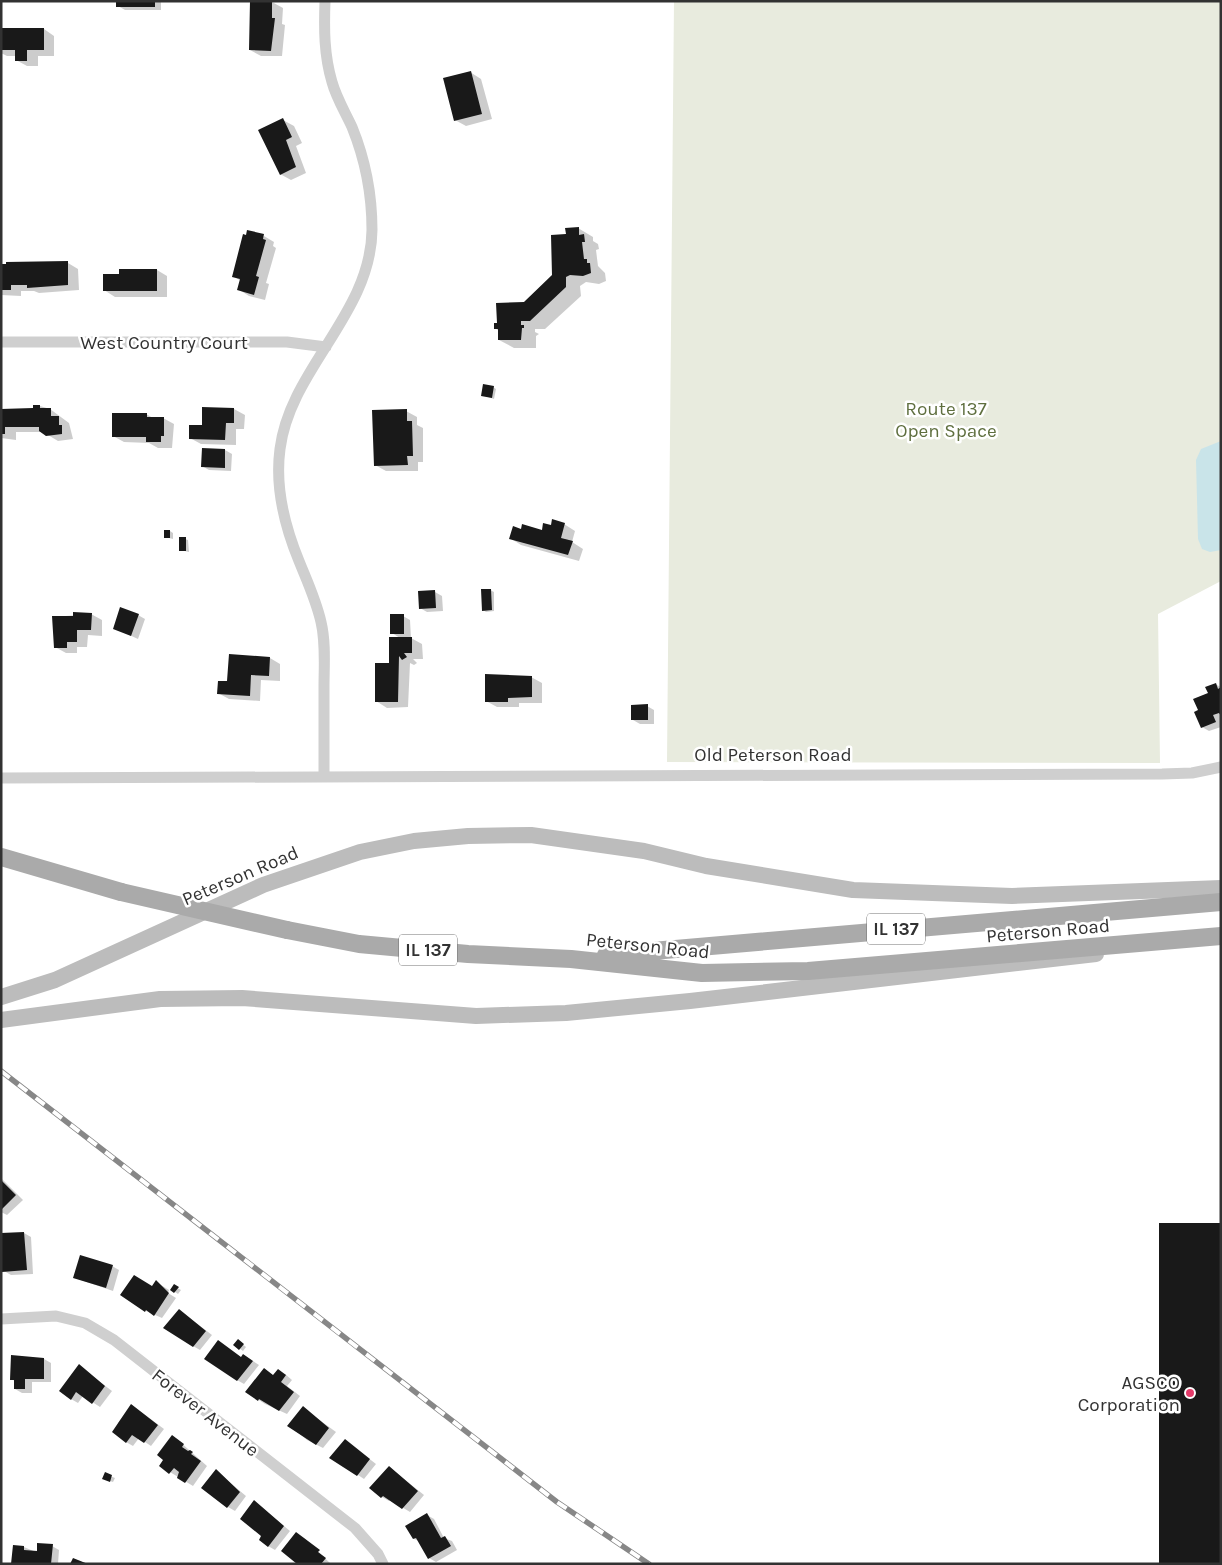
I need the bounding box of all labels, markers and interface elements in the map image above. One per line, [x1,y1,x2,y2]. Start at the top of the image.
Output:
street label: West Country Court [80,332,248,354]
park label: Route 137 Open Space [895,398,997,442]
street label: Old Peterson Road [694,744,852,766]
street label: Peterson Road [179,842,302,910]
road number: IL 137 [867,914,925,944]
street label: Peterson Road [985,915,1111,947]
street label: Peterson Road [585,929,711,963]
road number: IL 137 [399,934,457,966]
street label: Forever Avenue [148,1364,263,1461]
place label: AGSCO Corporation [1078,1372,1180,1416]
marker: AGSCO Corporation [1184,1387,1196,1399]

